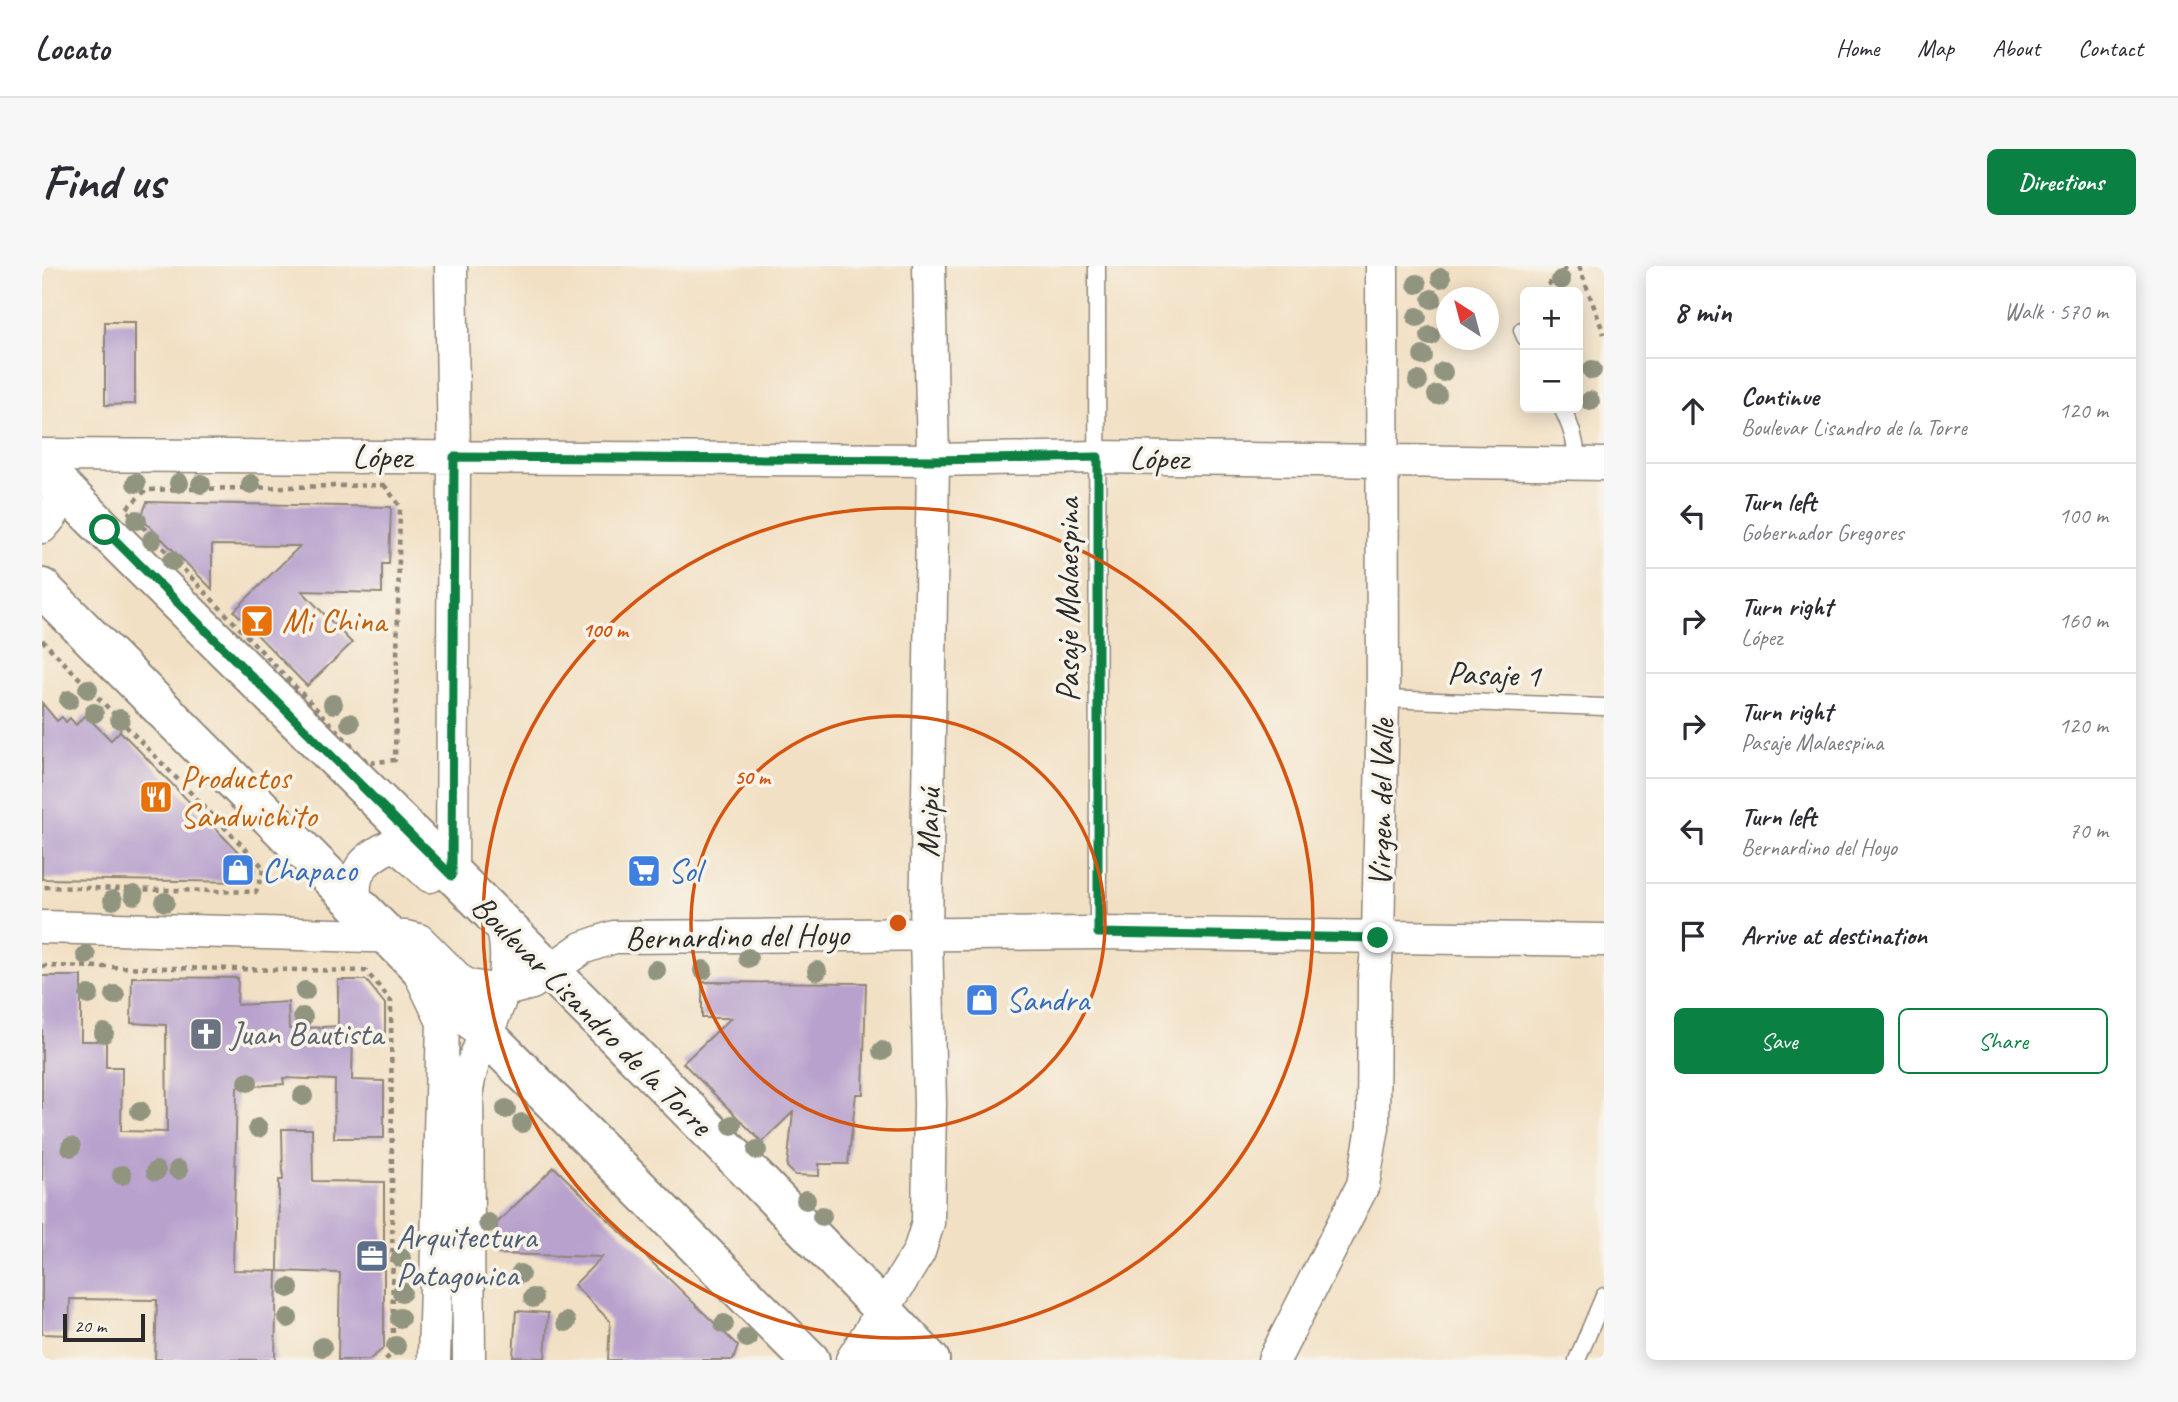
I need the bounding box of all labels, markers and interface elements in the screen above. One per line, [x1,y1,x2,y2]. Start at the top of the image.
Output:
text: Locato [35,27,109,69]
text: Home [1836,33,1879,63]
text: Map [1917,33,1954,63]
text: About [1992,33,2040,63]
text: Contact [2078,33,2143,63]
button: Directions [1987,149,2136,215]
text: Find us [42,151,164,213]
north arrow [1436,287,1499,350]
map controls [1520,287,1583,413]
button: + [1520,287,1583,350]
text: 8 min [1674,293,1731,331]
text: Walk · 570 m [2004,297,2108,326]
button: − [1520,350,1583,413]
text: Continue [1741,380,1819,413]
icon: ahead [1674,392,1712,430]
text: 120 m [2059,396,2108,425]
text: Boulevar Lisandro de la Torre [1741,413,1967,442]
street label: López [352,436,414,478]
street label: López [1129,436,1192,480]
text: Turn left [1741,485,1816,518]
street label: Pasaje Malaespina [1047,496,1089,702]
icon: left [1674,497,1712,535]
text: 100 m [2059,501,2108,530]
route start [89,514,120,545]
text: Gobernador Gregores [1741,518,1904,547]
text: Turn right [1741,590,1832,623]
place label: Mi China [282,600,388,642]
bar icon: Mi China [238,602,276,640]
icon: right [1674,602,1712,640]
text: 160 m [2059,606,2108,635]
text: 100 m [582,617,630,643]
text: López [1741,623,1782,652]
street label: Pasaje 1 [1447,651,1543,697]
text: Turn right [1741,695,1832,728]
icon: right [1674,707,1712,745]
text: 120 m [2059,711,2108,740]
street label: Virgen del Valle [1359,717,1403,887]
text: Pasaje Malaespina [1741,728,1883,757]
place label: Productos Sandwichito [180,757,319,837]
text: 50 m [734,764,772,790]
restaurant icon: Productos Sandwichito [137,778,175,816]
street label: Maipú [906,785,950,858]
text: Turn left [1741,800,1816,833]
icon: left [1674,812,1712,850]
text: 70 m [2069,816,2108,845]
text: Bernardino del Hoyo [1741,833,1897,862]
place label: Chapaco [262,849,358,891]
place label: Sol [668,850,706,892]
shop icon: Chapaco [219,851,257,889]
supermarket icon: Sol [625,852,663,890]
street label: Boulevar Lisandro de la Torre [463,886,723,1146]
centre of rings [886,911,910,935]
street label: Bernardino del Hoyo [625,913,852,959]
icon: arrive [1674,917,1712,955]
text: Arrive at destination [1741,919,1927,952]
route end [1362,922,1393,953]
place label: Sandra [1006,979,1091,1021]
shop icon: Sandra [963,981,1001,1019]
button: Save [1674,1008,1884,1074]
button: Share [1898,1008,2108,1074]
place label: Juan Bautista [228,1013,386,1055]
church icon: Juan Bautista [187,1015,225,1053]
place label: Arquitectura Patagonica [396,1216,538,1296]
office icon: Arquitectura Patagonica [353,1237,391,1275]
scale bar [63,1311,145,1343]
text: 20 m [74,1314,106,1338]

